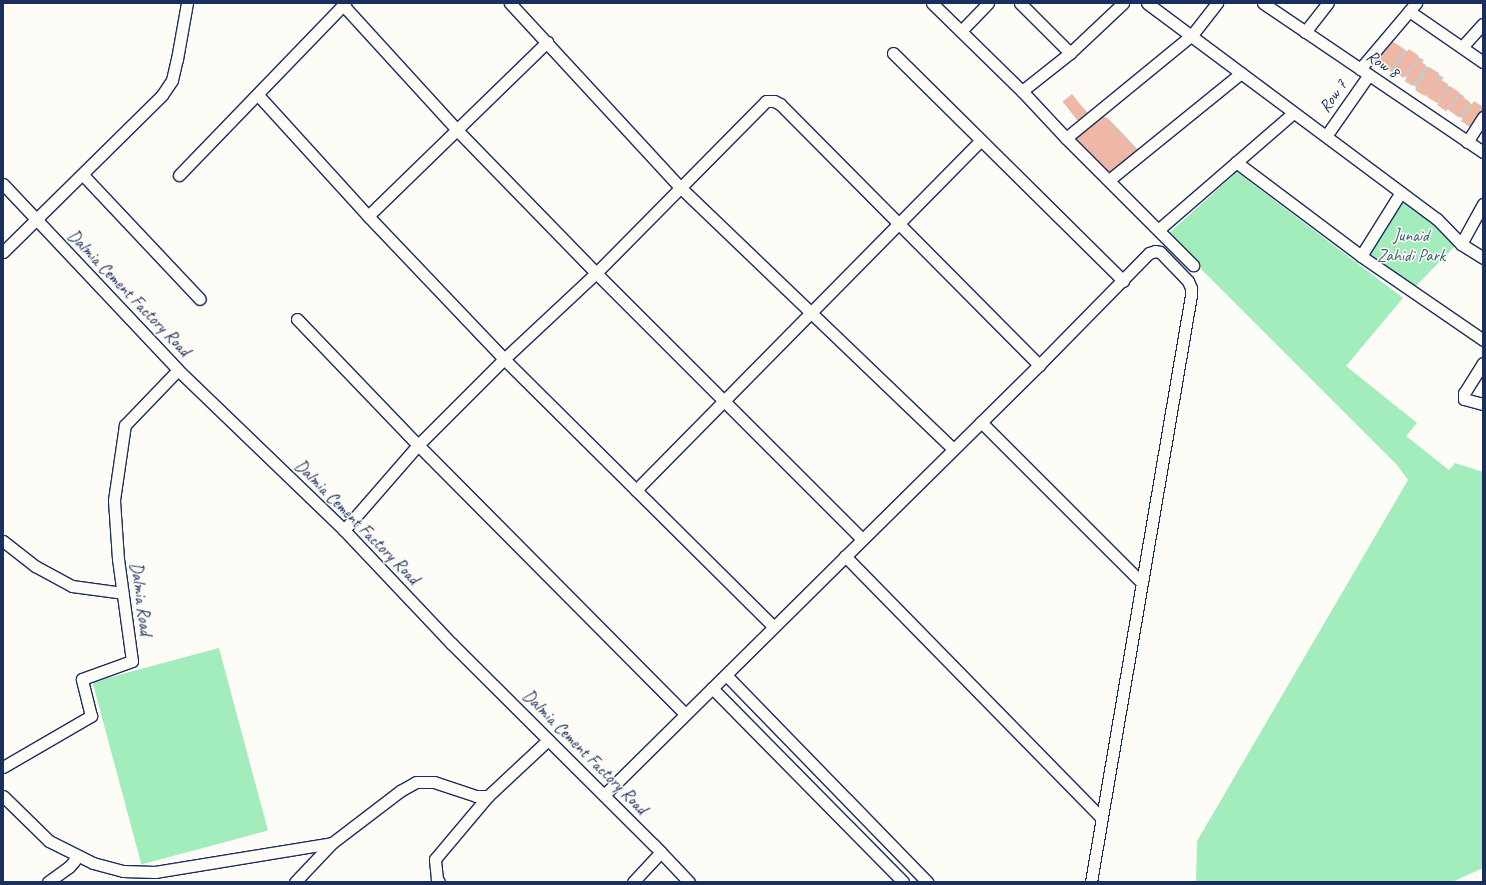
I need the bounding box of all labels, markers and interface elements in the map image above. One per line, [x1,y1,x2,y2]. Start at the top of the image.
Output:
street label: Row 8 [1363,46,1403,82]
street label: Row 7 [1315,76,1351,116]
street label: Dalmia Cement Factory Road [63,226,195,360]
park label: Junaid Zahidi Park [1377,226,1445,266]
street label: Dalmia Cement Factory Road [291,456,423,588]
street label: Dalmia Road [126,561,156,637]
street label: Dalmia Cement Factory Road [519,686,651,818]

